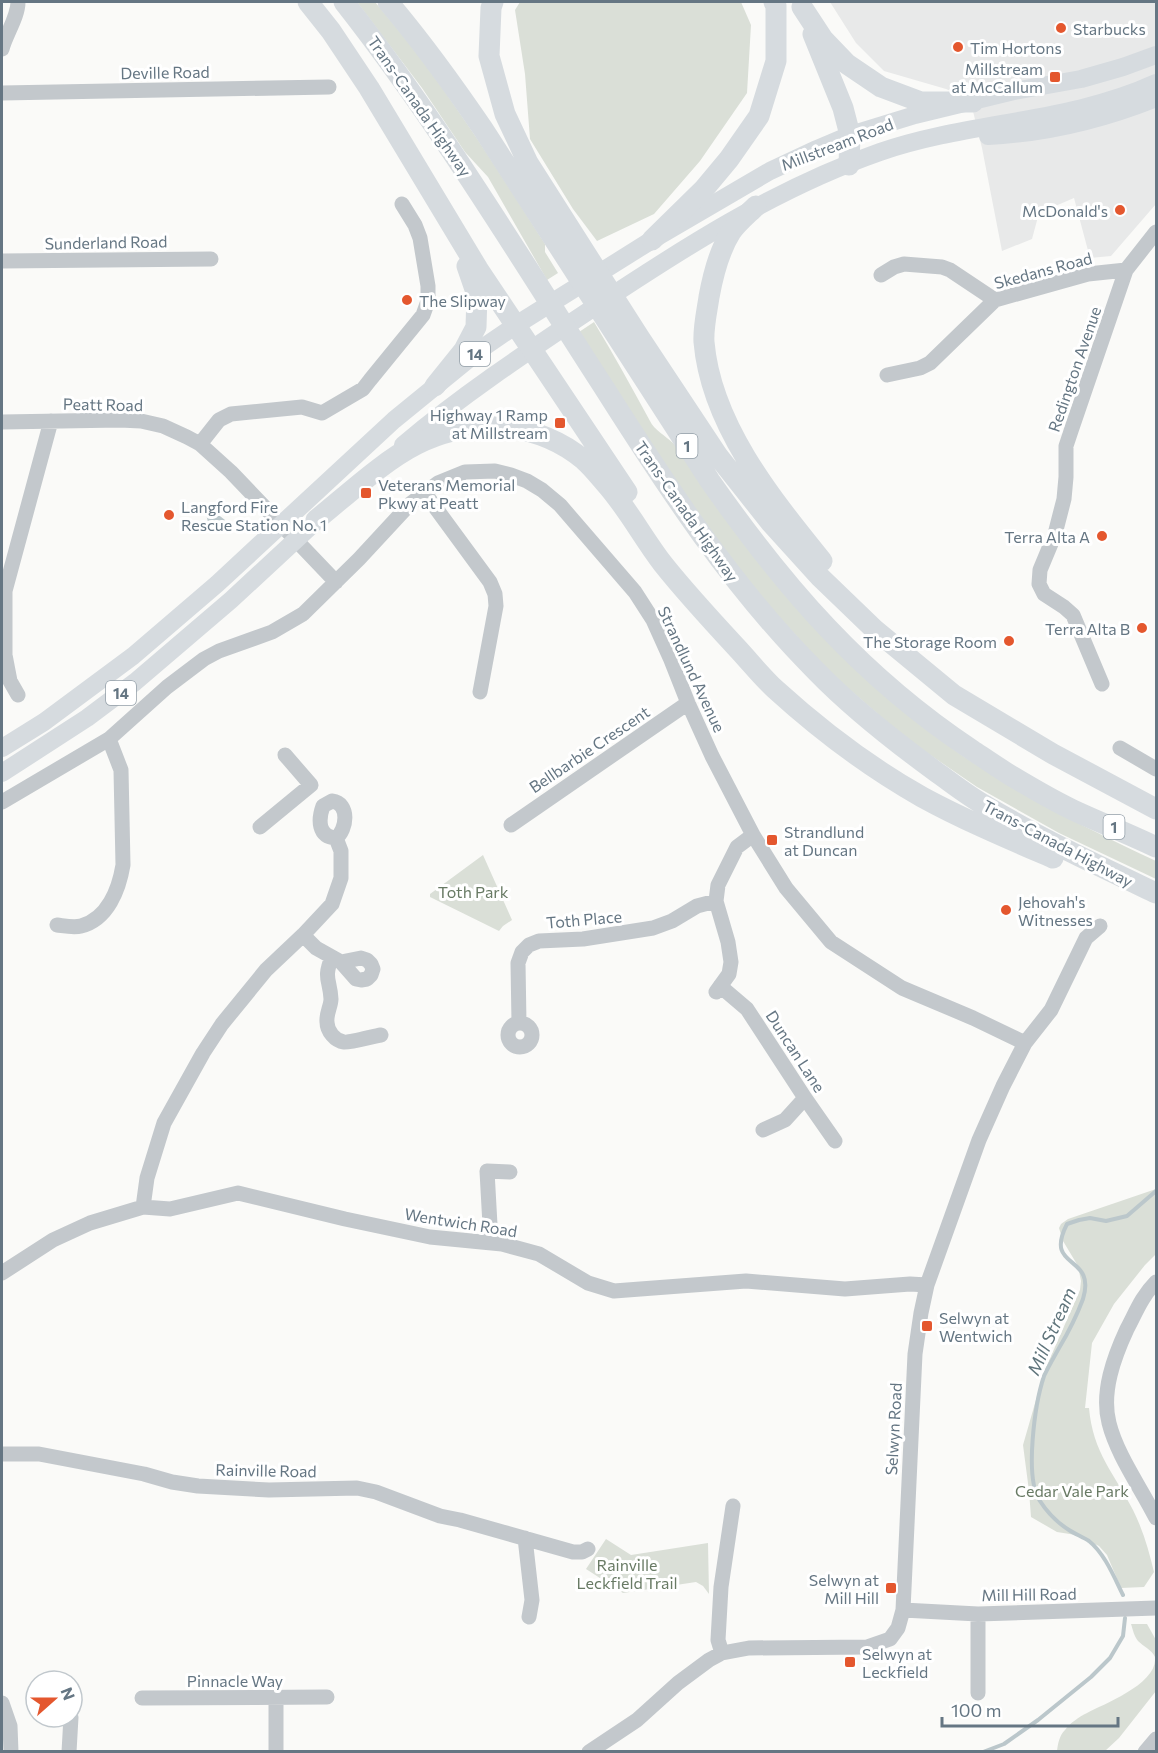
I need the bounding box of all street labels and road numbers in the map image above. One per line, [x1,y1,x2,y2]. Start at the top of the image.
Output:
street label: Trans-Canada Highway [364,32,476,180]
street label: Deville Road [120,62,210,82]
street label: Millstream Road [778,114,896,174]
street label: Sunderland Road [44,231,168,253]
street label: Skedans Road [992,248,1094,292]
street label: Redington Avenue [1044,304,1104,434]
road number: 14 [460,342,490,366]
street label: Peatt Road [63,394,143,414]
road number: 1 [676,434,698,458]
street label: Trans-Canada Highway [631,437,743,585]
street label: Strandlund Avenue [655,603,729,735]
road number: 14 [106,681,136,705]
street label: Bellbarbie Crescent [525,701,653,796]
street label: Trans-Canada Highway [980,795,1136,891]
road number: 1 [1104,815,1124,839]
street label: Toth Place [545,906,623,932]
street label: Duncan Lane [763,1007,829,1095]
street label: Wentwich Road [403,1204,519,1240]
street label: Selwyn Road [881,1382,905,1476]
street label: Rainville Road [215,1460,317,1480]
street label: Mill Hill Road [981,1584,1077,1604]
street label: Pinnacle Way [187,1671,283,1690]

